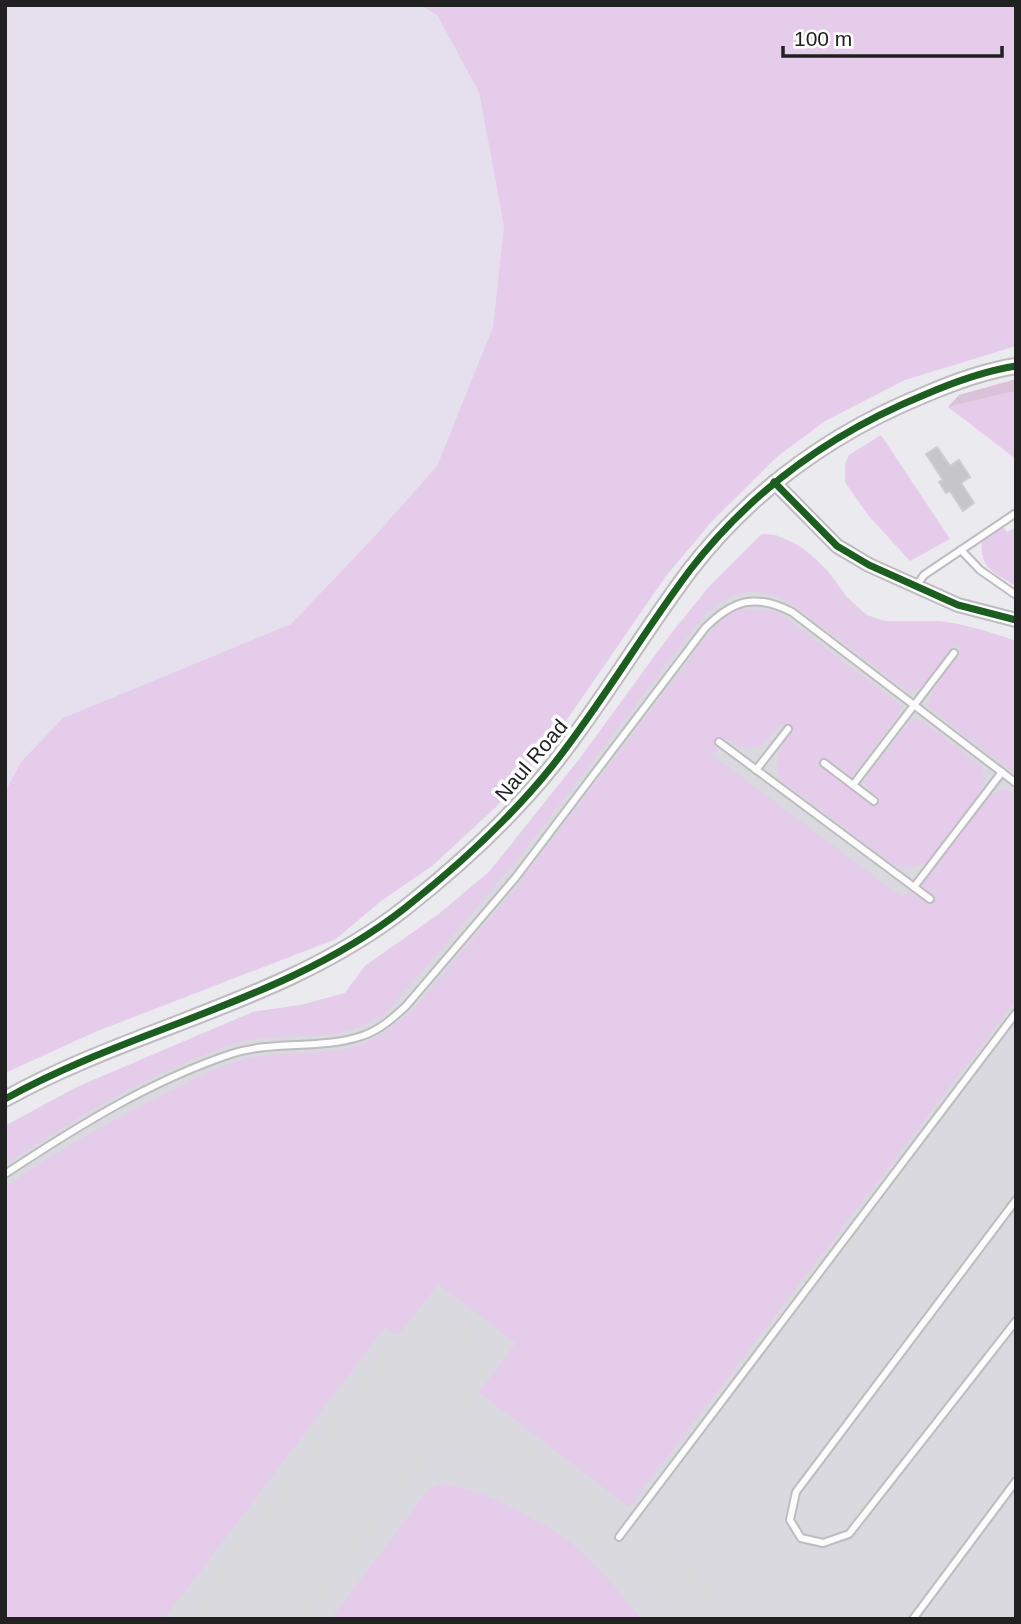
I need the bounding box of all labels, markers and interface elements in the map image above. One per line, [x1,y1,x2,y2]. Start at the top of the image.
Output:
scale bar [783,14,1002,58]
text: 100 m [794,27,852,50]
street label: Naul Road [490,715,572,805]

